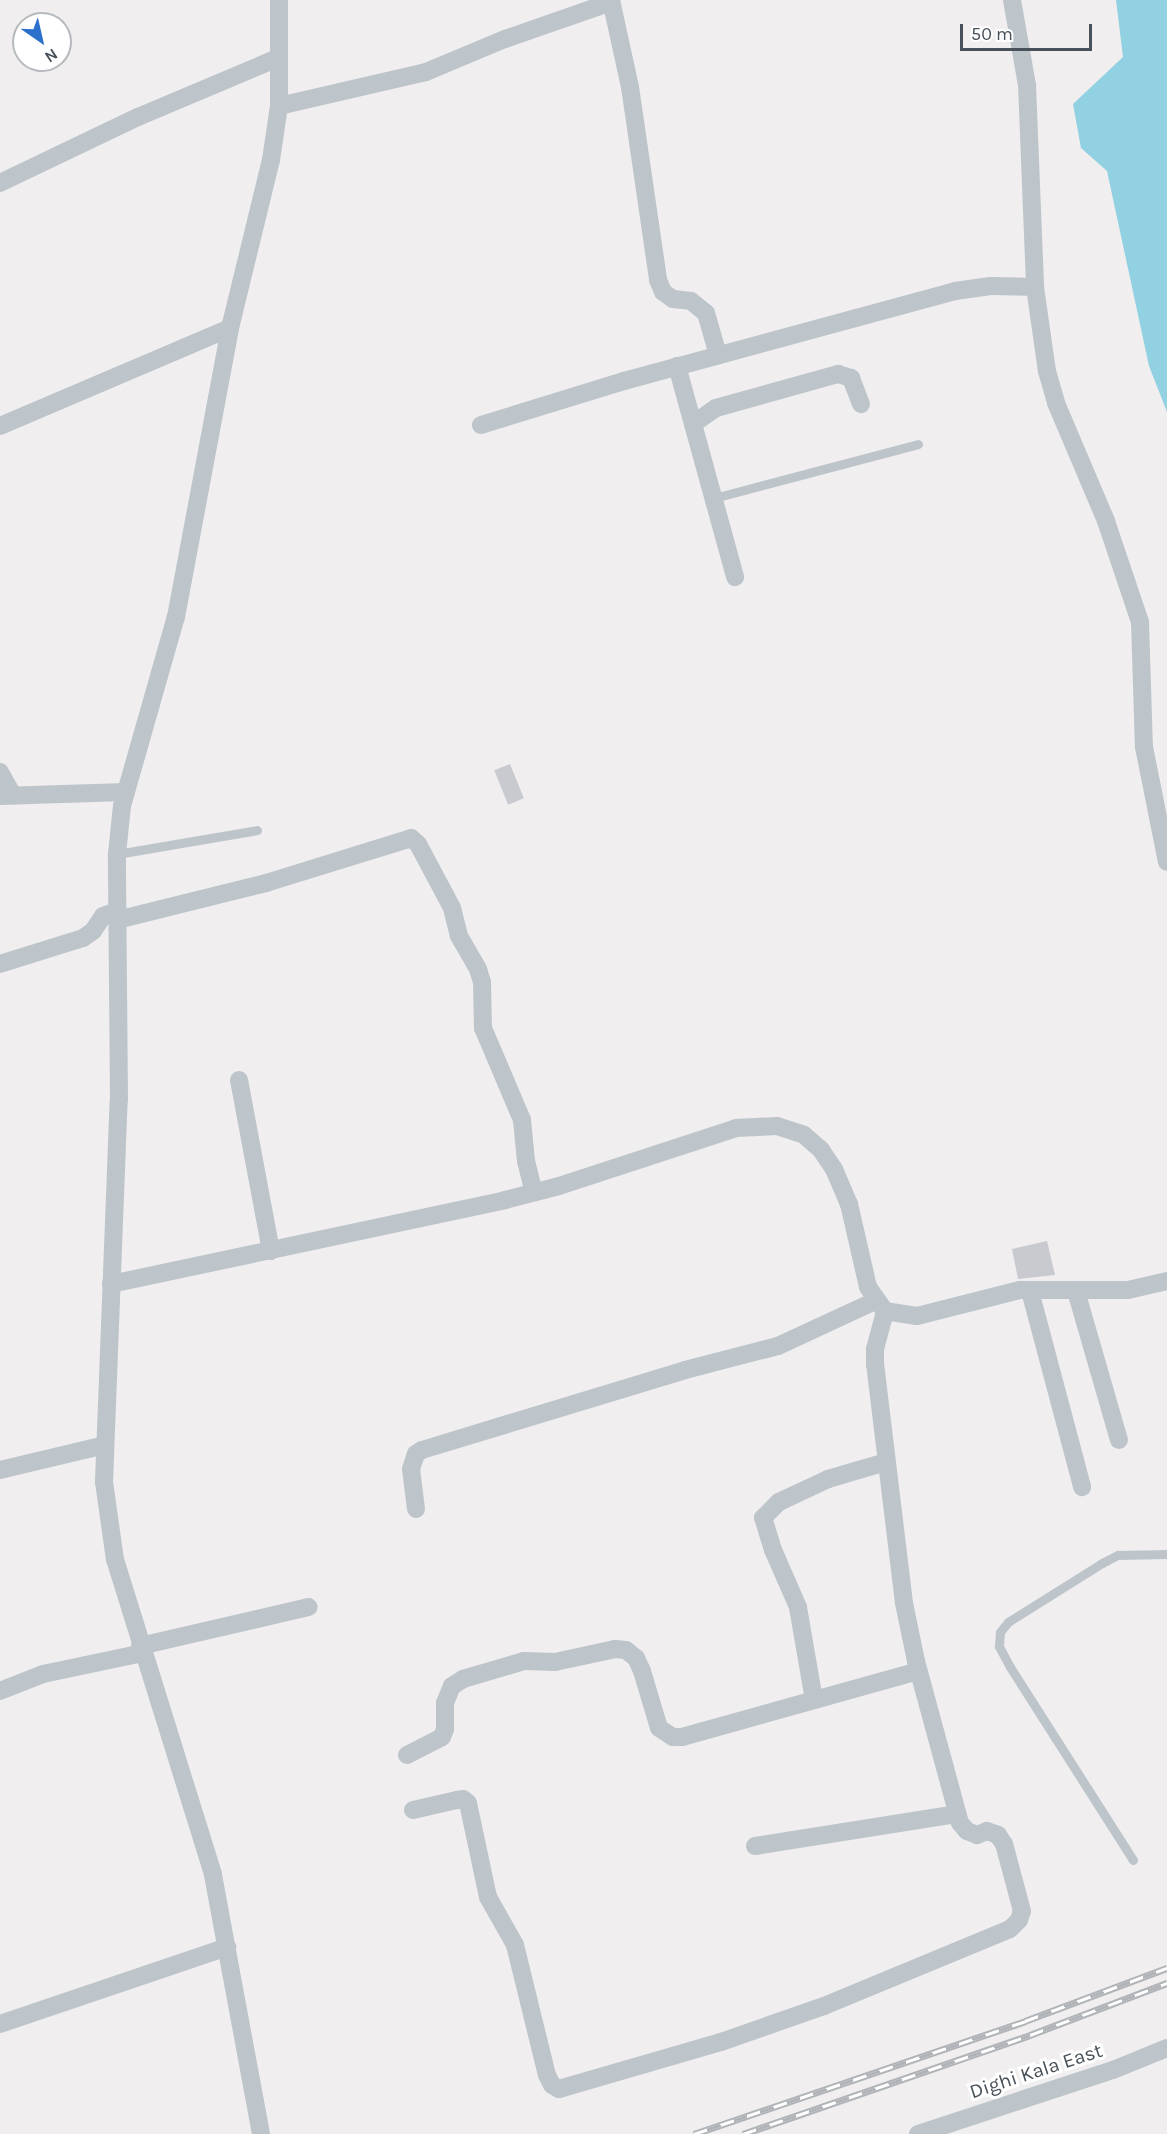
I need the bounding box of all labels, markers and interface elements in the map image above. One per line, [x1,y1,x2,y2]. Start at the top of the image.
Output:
north arrow [12,12,72,72]
scale bar [963,12,1095,50]
text: 50 m [971,23,1013,45]
text: N [41,45,61,67]
street label: Dighi Kala East [967,2038,1105,2104]

